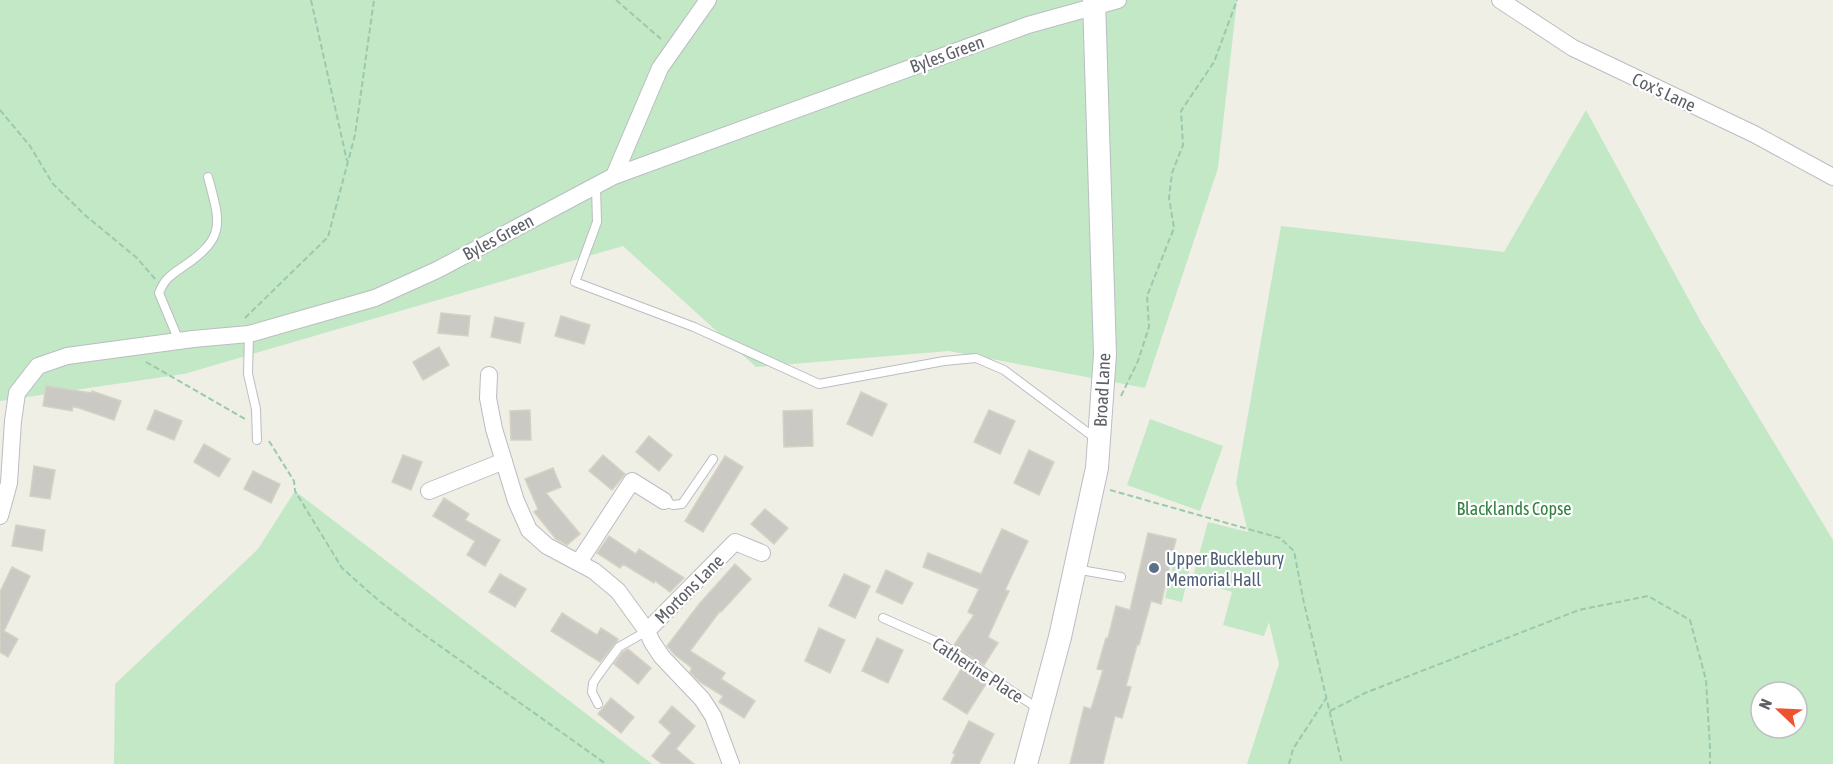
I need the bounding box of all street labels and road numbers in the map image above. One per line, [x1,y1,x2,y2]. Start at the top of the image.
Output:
street label: Byles Green [907,31,987,77]
street label: Cox's Lane [1629,68,1699,116]
street label: Byles Green [459,210,537,264]
street label: Broad Lane [1090,353,1114,427]
street label: Mortons Lane [650,550,728,628]
street label: Catherine Place [929,633,1027,707]

